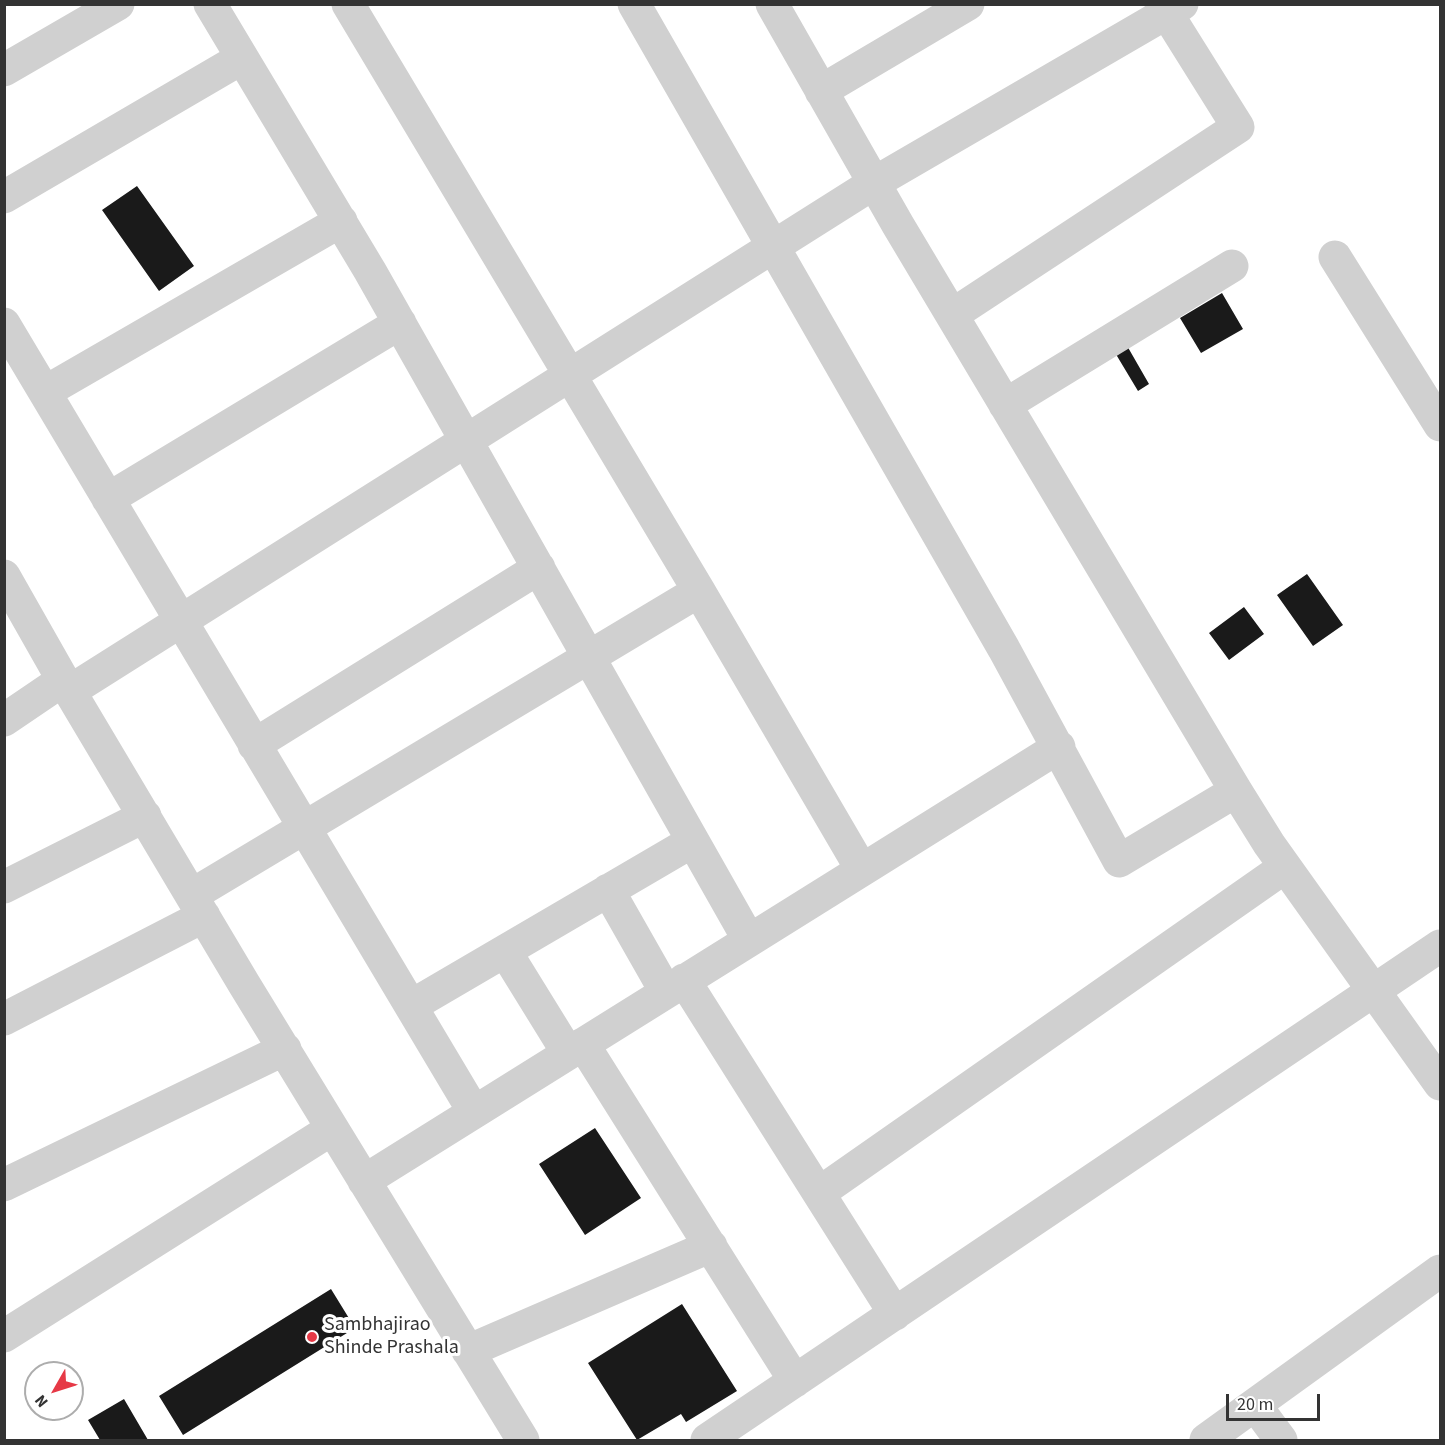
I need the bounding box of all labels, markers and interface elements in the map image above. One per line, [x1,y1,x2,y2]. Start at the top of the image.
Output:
place label: Sambhajirao Shinde Prashala [324,1314,459,1361]
marker: Sambhajirao Shinde Prashala [305,1330,319,1344]
north arrow [24,1361,84,1421]
scale bar [1229,1382,1324,1420]
text: N [30,1390,53,1412]
text: 20 m [1237,1392,1273,1417]

